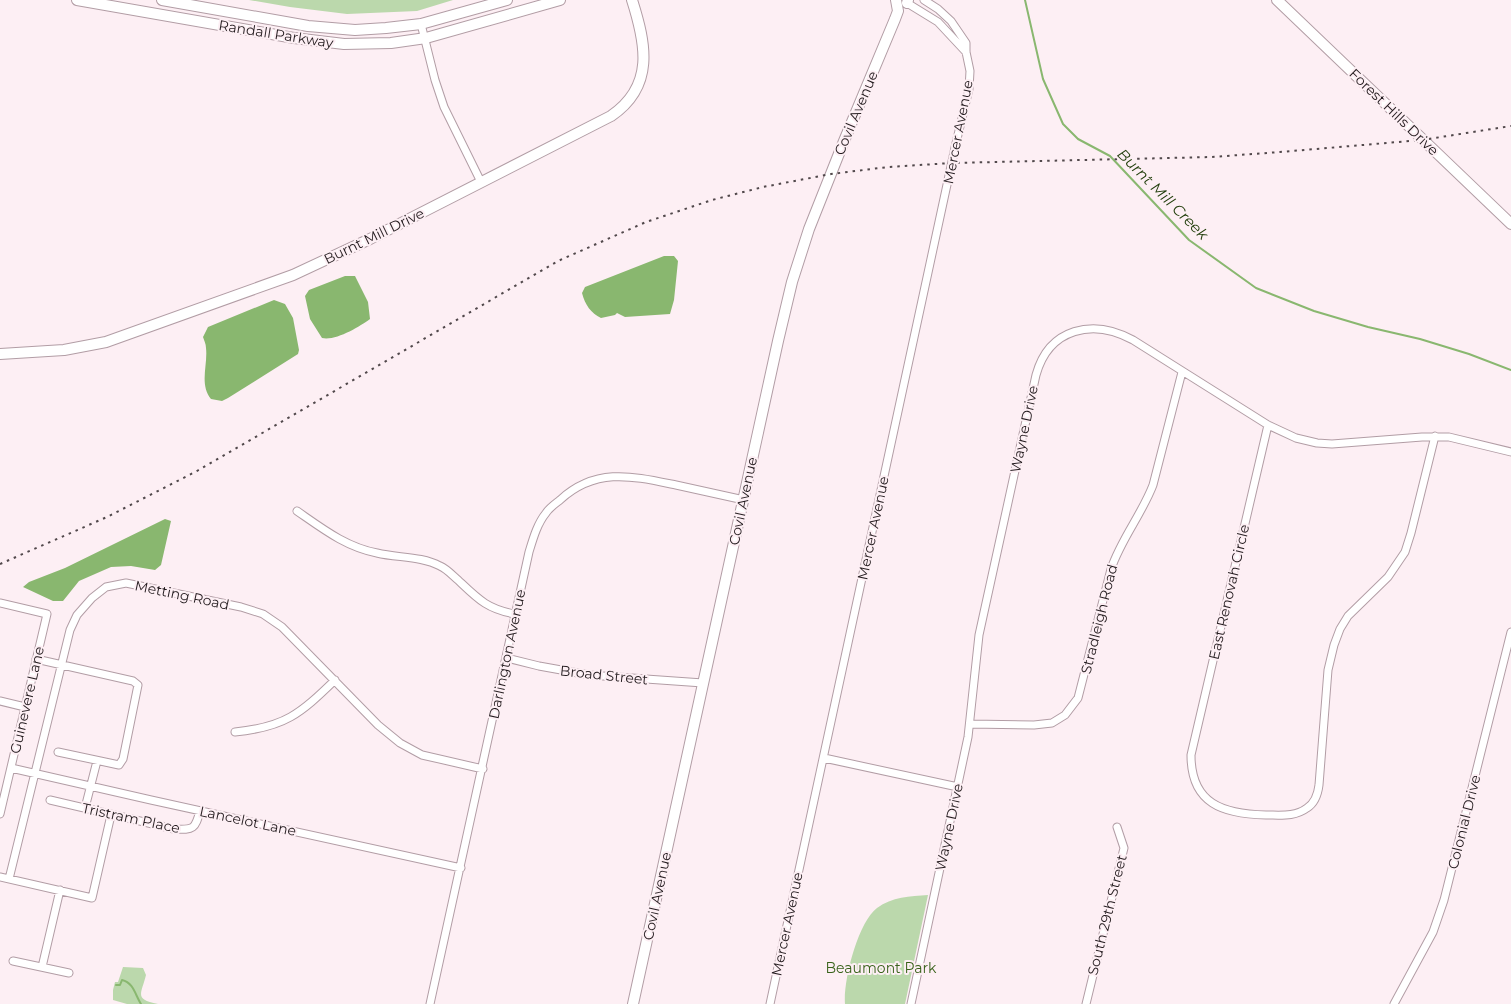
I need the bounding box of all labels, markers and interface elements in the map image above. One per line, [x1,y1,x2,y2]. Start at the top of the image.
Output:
street label: Randall Parkway [217,16,335,52]
street label: Forest Hills Drive [1346,65,1442,159]
street label: Covil Avenue [830,68,882,158]
street label: Mercer Avenue [939,78,977,186]
water label: Burnt Mill Creek [1113,144,1213,244]
street label: Burnt Mill Drive [321,204,427,268]
street label: Wayne Drive [1006,384,1042,474]
street label: Covil Avenue [725,455,761,547]
street label: Mercer Avenue [853,474,893,582]
street label: East Renovah Circle [1205,523,1253,661]
street label: Stradleigh Road [1077,562,1121,676]
street label: Metting Road [133,576,231,614]
street label: Darlington Avenue [484,588,530,720]
street label: Guinevere Lane [6,645,48,755]
street label: Broad Street [559,661,649,689]
street label: Colonial Drive [1444,773,1484,871]
street label: Wayne Drive [931,782,967,872]
street label: Tristram Place [80,799,182,837]
street label: Lancelot Lane [198,802,298,840]
street label: Covil Avenue [639,850,675,942]
street label: South 29th Street [1083,853,1131,977]
street label: Mercer Avenue [767,870,807,978]
park label: Beaumont Park [826,959,937,977]

